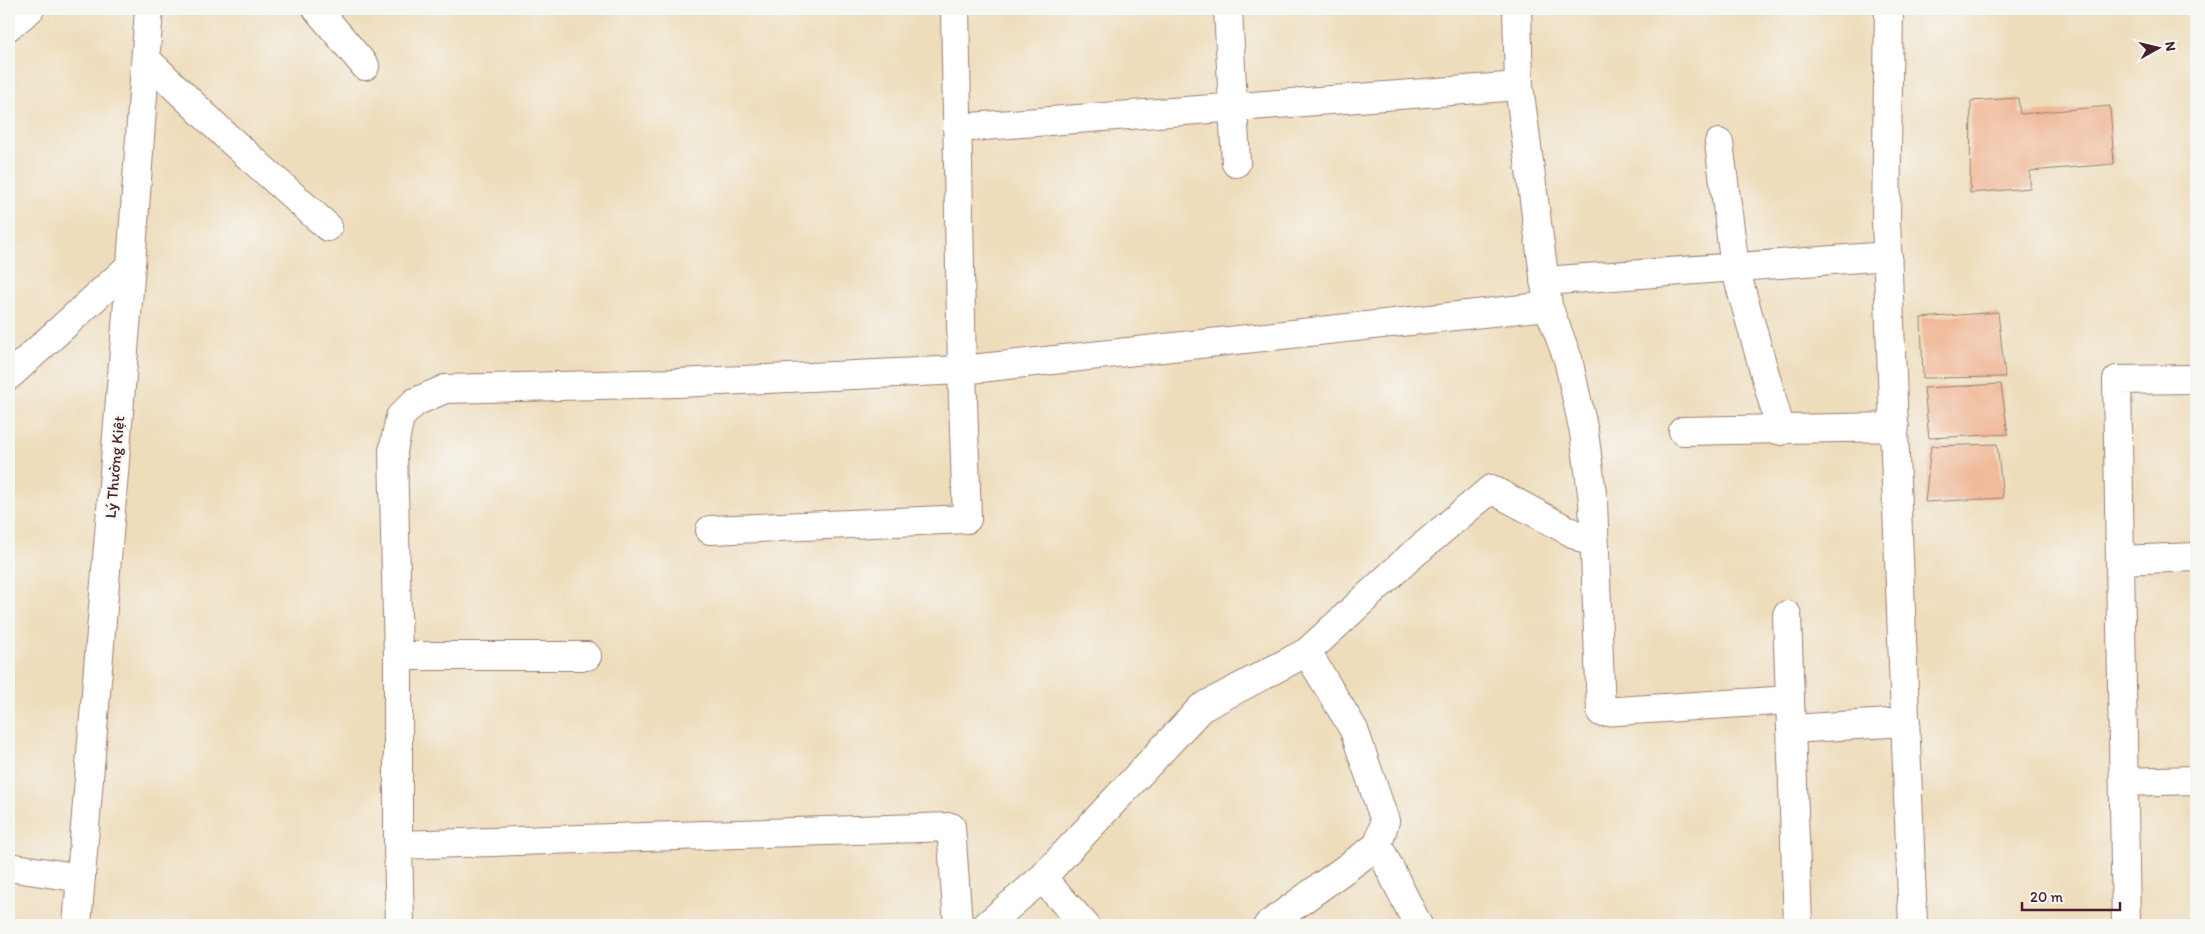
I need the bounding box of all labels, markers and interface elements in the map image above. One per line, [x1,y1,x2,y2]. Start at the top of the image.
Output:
north arrow [2132,22,2182,72]
text: N [2161,40,2179,52]
street label: Lý Thường Kiệt [101,415,128,519]
scale bar [2022,879,2120,911]
text: 20 m [2030,888,2064,906]

